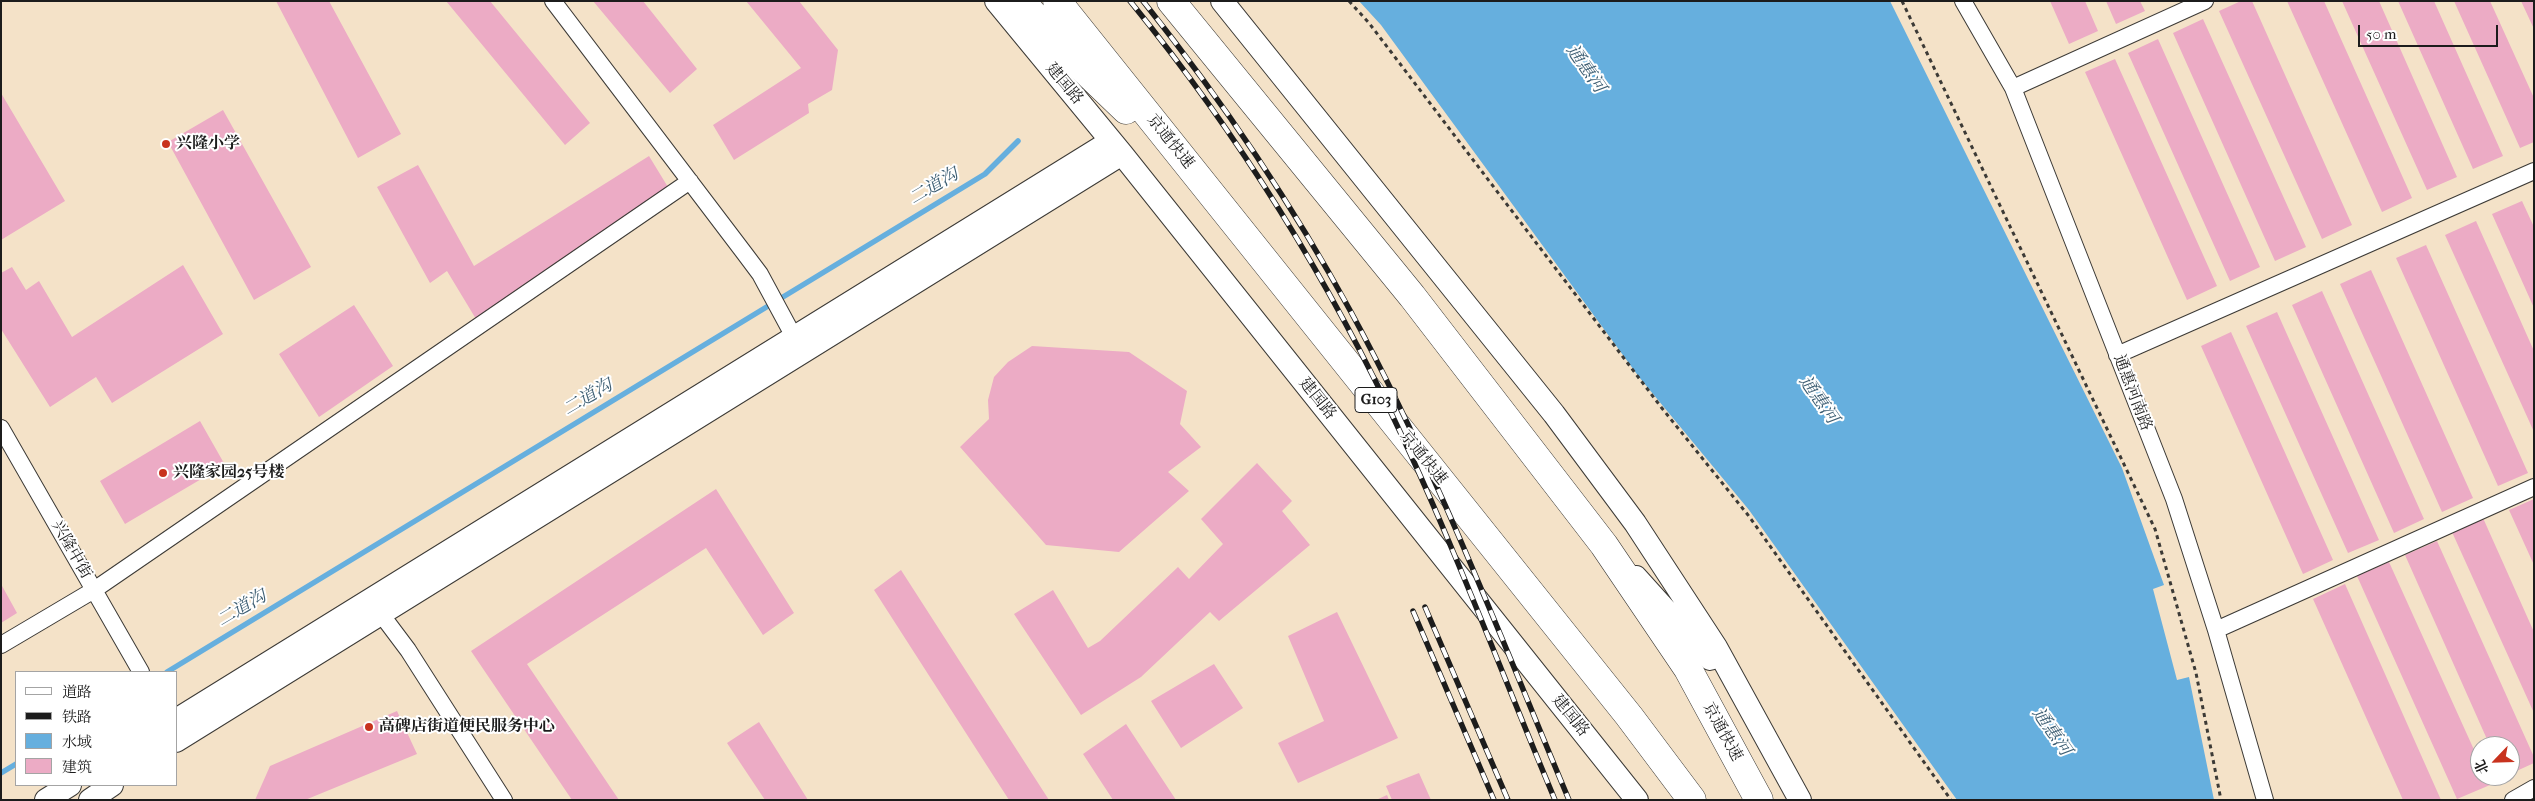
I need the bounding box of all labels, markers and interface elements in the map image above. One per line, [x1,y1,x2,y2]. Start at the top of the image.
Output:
scale bar [2360,15,2500,47]
text: 50 m [2366,25,2396,43]
water label: 通惠河 [1561,41,1609,97]
street label: 建国路 [1041,59,1087,109]
street label: 京通快速 [1142,111,1198,173]
place label: 兴隆小学 [176,134,240,154]
marker: 兴隆小学 [160,138,172,150]
water label: 二道沟 [905,164,963,210]
street label: 通惠河南路 [2109,352,2155,434]
water label: 通惠河 [1794,372,1842,428]
street label: 建国路 [1294,374,1340,424]
water label: 二道沟 [559,375,617,421]
road number: G103 [1355,388,1397,412]
street label: 京通快速 [1395,427,1451,489]
place label: 兴隆家园25号楼 [173,463,284,483]
marker: 兴隆家园25号楼 [157,467,169,479]
street label: 兴隆中街 [47,517,95,583]
water label: 二道沟 [213,586,271,632]
legend [15,671,178,786]
text: 道路 [62,683,92,701]
street label: 建国路 [1547,691,1593,741]
street label: 京通快速 [1698,699,1746,765]
water label: 通惠河 [2027,704,2075,760]
text: 铁路 [62,708,92,726]
place label: 高碑店街道便民服务中心 [379,717,555,737]
marker: 高碑店街道便民服务中心 [363,721,375,733]
text: 水域 [62,733,92,751]
north arrow [2470,736,2520,786]
text: 北 [2471,757,2492,777]
text: 建筑 [62,758,92,776]

